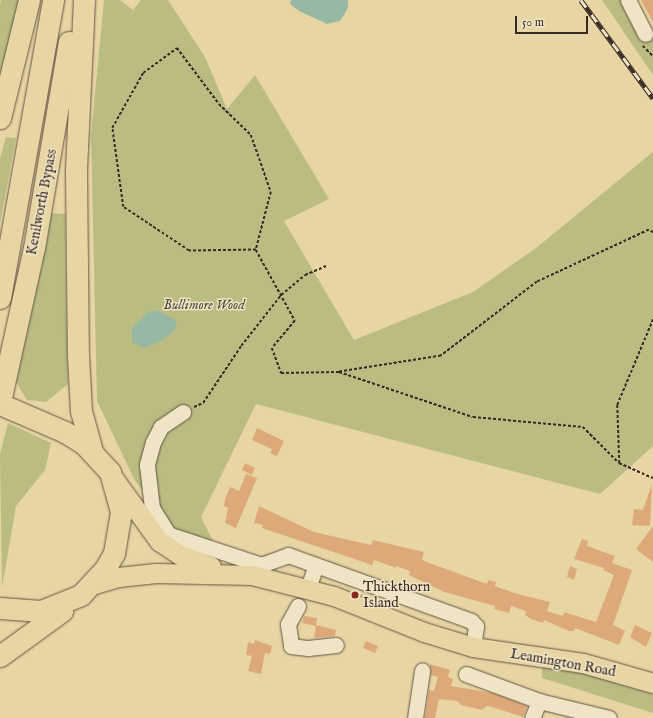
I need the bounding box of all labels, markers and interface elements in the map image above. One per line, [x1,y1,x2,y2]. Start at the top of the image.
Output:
scale bar [517,8,590,34]
text: 50 m [522,15,544,30]
street label: Kenilworth Bypass [23,147,61,257]
park label: Bullimore Wood [163,297,245,313]
place label: Thickthorn Island [363,579,430,612]
marker: Thickthorn Island [350,590,360,600]
street label: Leamington Road [509,645,617,681]

